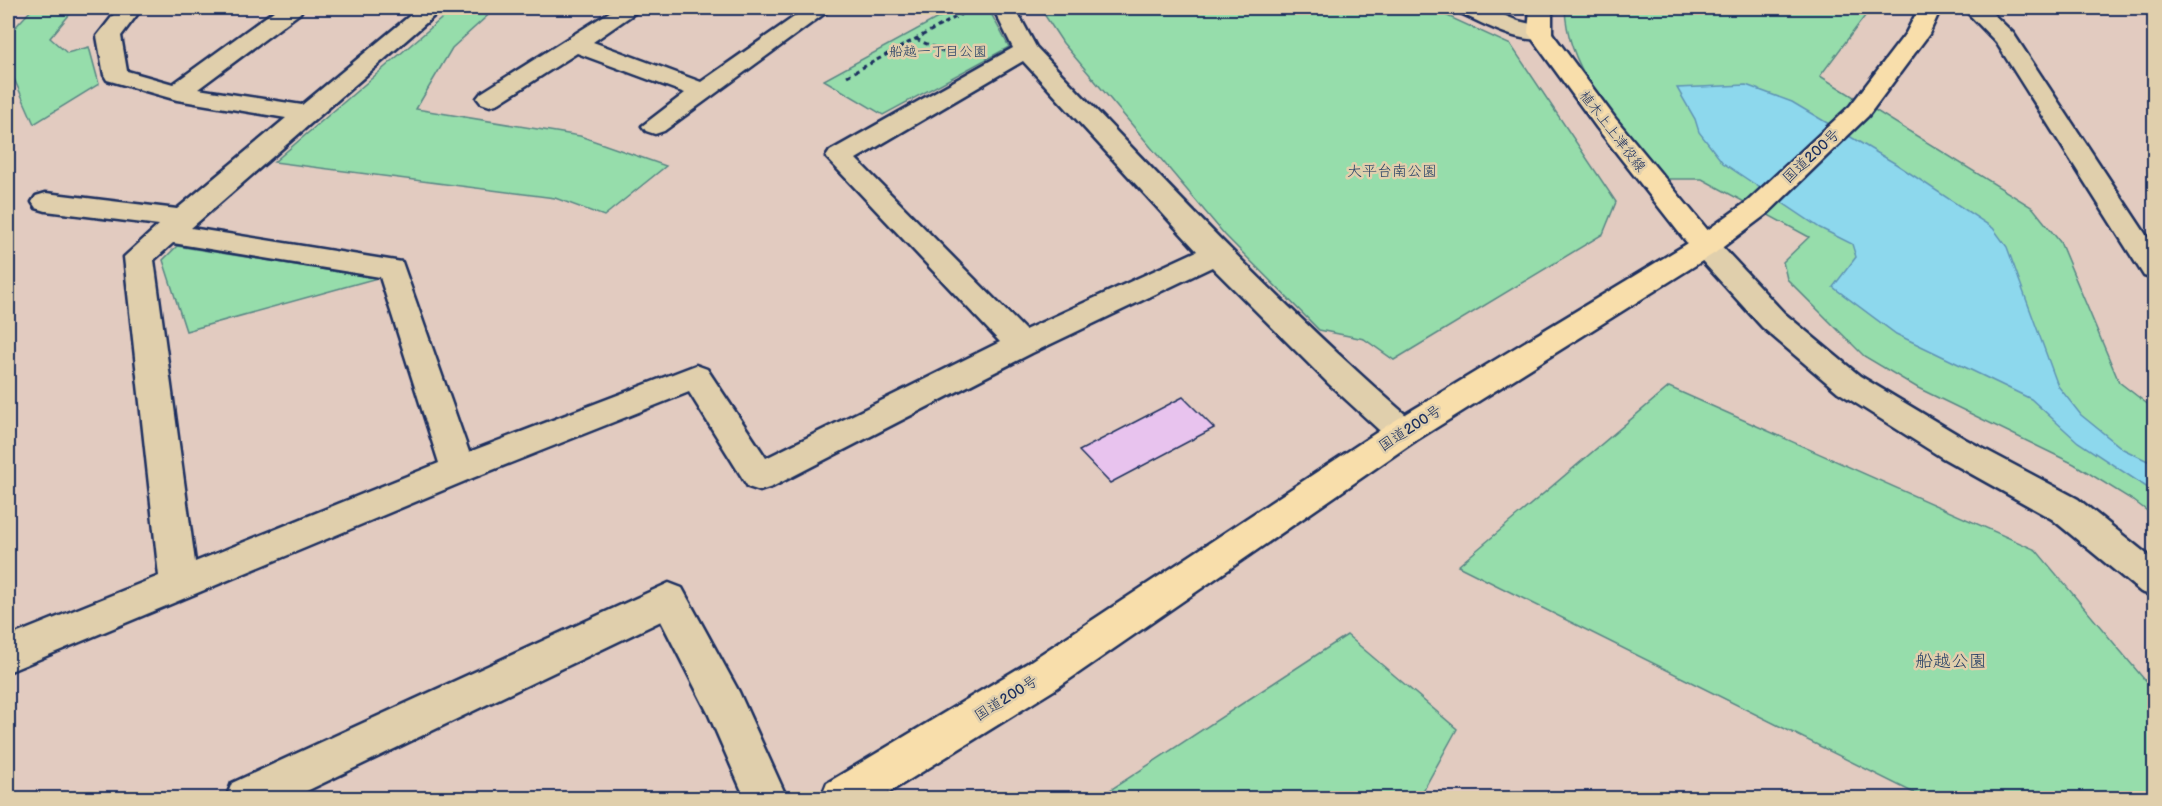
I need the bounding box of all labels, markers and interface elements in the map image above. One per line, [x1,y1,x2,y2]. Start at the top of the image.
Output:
park label: 船越一丁目公園 [889,43,987,60]
street label: 植木上上津役線 [1576,87,1649,175]
street label: 国道200号 [1779,125,1844,188]
park label: 大平台南公園 [1347,162,1437,181]
street label: 国道200号 [1375,401,1445,456]
park label: 船越公園 [1915,651,1987,672]
street label: 国道200号 [971,671,1042,725]

